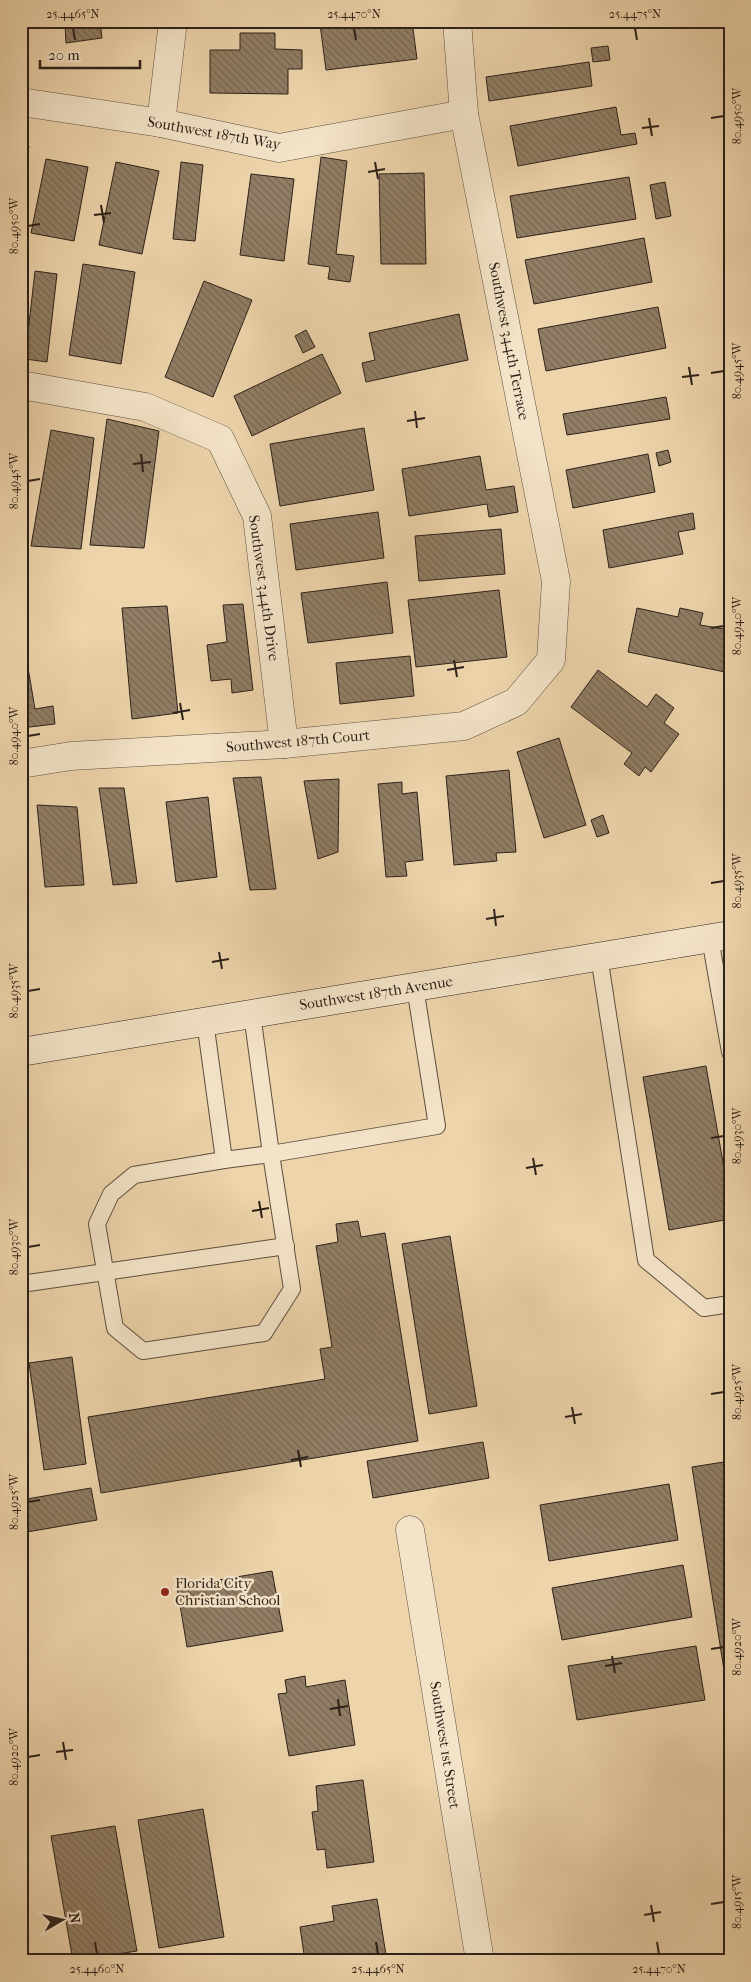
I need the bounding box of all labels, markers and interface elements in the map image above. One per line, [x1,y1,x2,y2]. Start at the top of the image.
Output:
text: 25.4465°N [46,7,100,21]
text: 25.4470°N [327,7,381,21]
text: 25.4475°N [609,7,661,21]
scale bar [40,38,140,70]
text: 20 m [48,46,80,64]
text: 80.4950°W [730,86,744,144]
street label: Southwest 187th Way [146,112,283,154]
text: 80.4950°W [7,196,21,254]
street label: Southwest 344th Terrace [485,261,533,422]
text: 80.4945°W [730,341,744,399]
text: 80.4945°W [7,451,21,509]
street label: Southwest 344th Drive [245,514,283,663]
text: 80.4940°W [730,596,744,655]
text: 80.4940°W [7,706,21,765]
street label: Southwest 187th Court [225,726,371,756]
text: 80.4935°W [730,852,744,908]
text: 80.4935°W [7,962,21,1018]
street label: Southwest 187th Avenue [298,972,455,1014]
text: 80.4930°W [730,1107,744,1164]
text: 80.4930°W [7,1218,21,1275]
text: 80.4925°W [730,1363,744,1420]
text: 80.4925°W [7,1473,21,1530]
place label: Florida City Christian School [175,1574,280,1609]
marker: Florida City Christian School [159,1586,171,1598]
text: 80.4920°W [730,1617,744,1676]
street label: Southwest 1st Street [426,1680,464,1811]
text: 80.4920°W [7,1727,21,1786]
text: 80.4915°W [730,1874,744,1929]
north arrow [38,1894,88,1944]
text: N [65,1911,84,1925]
text: 25.4460°N [70,1962,124,1976]
text: 25.4465°N [351,1962,405,1976]
text: 25.4470°N [632,1962,686,1976]

